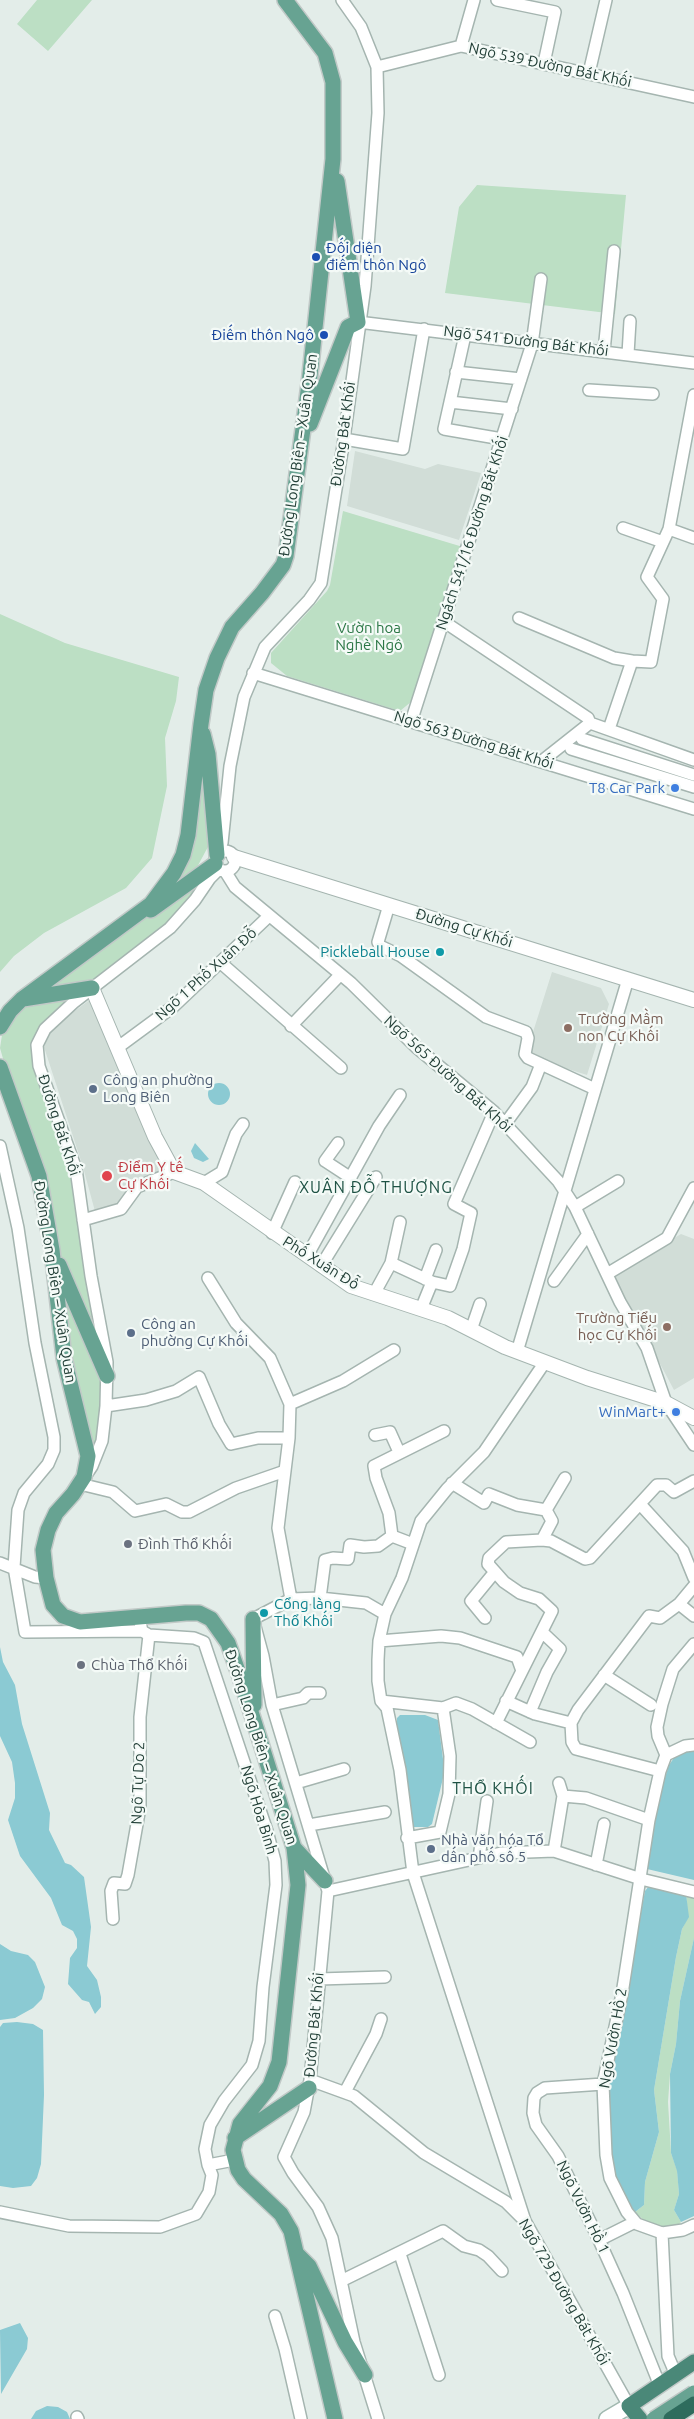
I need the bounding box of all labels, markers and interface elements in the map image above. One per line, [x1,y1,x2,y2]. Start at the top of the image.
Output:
street label: Ngõ 539 Đường Bát Khối [467,39,633,91]
place label: Đối diện điếm thôn Ngô [326,239,426,274]
marker: Đối diện điếm thôn Ngô [310,251,322,263]
street label: Ngõ 541 Đường Bát Khối [442,322,610,360]
place label: Điếm thôn Ngô [212,326,314,344]
marker: Điếm thôn Ngô [318,329,330,341]
street label: Đường Long Biên – Xuân Quan [275,353,321,557]
street label: Đường Bát Khối [327,380,359,488]
street label: Ngách 541/16 Đường Bát Khối [432,434,512,632]
park label: Vườn hoa Nghè Ngô [335,619,403,654]
street label: Ngõ 563 Đường Bát Khối [392,707,556,773]
place label: T8 Car Park [589,779,665,797]
marker: T8 Car Park [669,782,681,794]
street label: Đường Cự Khối [413,905,515,951]
street label: Ngõ 1 Phố Xuân Đỗ [152,924,260,1024]
place label: Pickleball House [320,943,430,961]
marker: Pickleball House [434,946,446,958]
place label: Trường Mầm non Cự Khối [578,1010,663,1045]
street label: Ngõ 565 Đường Bát Khối [380,1012,516,1136]
marker: Trường Mầm non Cự Khối [562,1022,574,1034]
place label: Công an phường Long Biên [103,1071,213,1106]
street label: Đường Bát Khối [34,1072,84,1178]
marker: Công an phường Long Biên [87,1083,99,1095]
place label: Điểm Y tế Cự Khối [118,1158,183,1193]
marker: Điểm Y tế Cự Khối [100,1169,114,1183]
district label: XUÂN ĐỖ THƯỢNG [297,1178,455,1198]
street label: Đường Long Biên – Xuân Quan [30,1180,80,1384]
street label: Phố Xuân Đỗ [279,1232,363,1294]
place label: Trường Tiểu học Cự Khối [576,1309,657,1344]
place label: Công an phường Cự Khối [141,1315,248,1350]
marker: Trường Tiểu học Cự Khối [661,1321,673,1333]
marker: Công an phường Cự Khối [125,1327,137,1339]
place label: WinMart+ [599,1403,666,1421]
marker: WinMart+ [670,1406,682,1418]
place label: Đình Thổ Khối [138,1535,232,1553]
marker: Đình Thổ Khối [122,1538,134,1550]
place label: Cổng làng Thổ Khối [274,1595,341,1630]
marker: Cổng làng Thổ Khối [258,1607,270,1619]
street label: Đường Long Biên – Xuân Quan [221,1647,301,1847]
place label: Chùa Thổ Khối [91,1656,187,1674]
marker: Chùa Thổ Khối [75,1659,87,1671]
street label: Ngõ Tự Do 2 [128,1741,148,1825]
street label: Ngõ Hòa Bình [237,1763,281,1857]
district label: THỔ KHỐI [451,1779,535,1799]
place label: Nhà văn hóa Tổ dấn phố số 5 [441,1831,544,1866]
marker: Nhà văn hóa Tổ dấn phố số 5 [425,1843,437,1855]
street label: Đường Bát Khối [300,1972,328,2078]
street label: Ngõ Vườn Hồ 2 [595,1986,631,2090]
street label: Ngõ Vườn Hồ 1 [553,2157,613,2257]
street label: Ngõ 729 Đường Bát Khối [515,2216,613,2368]

